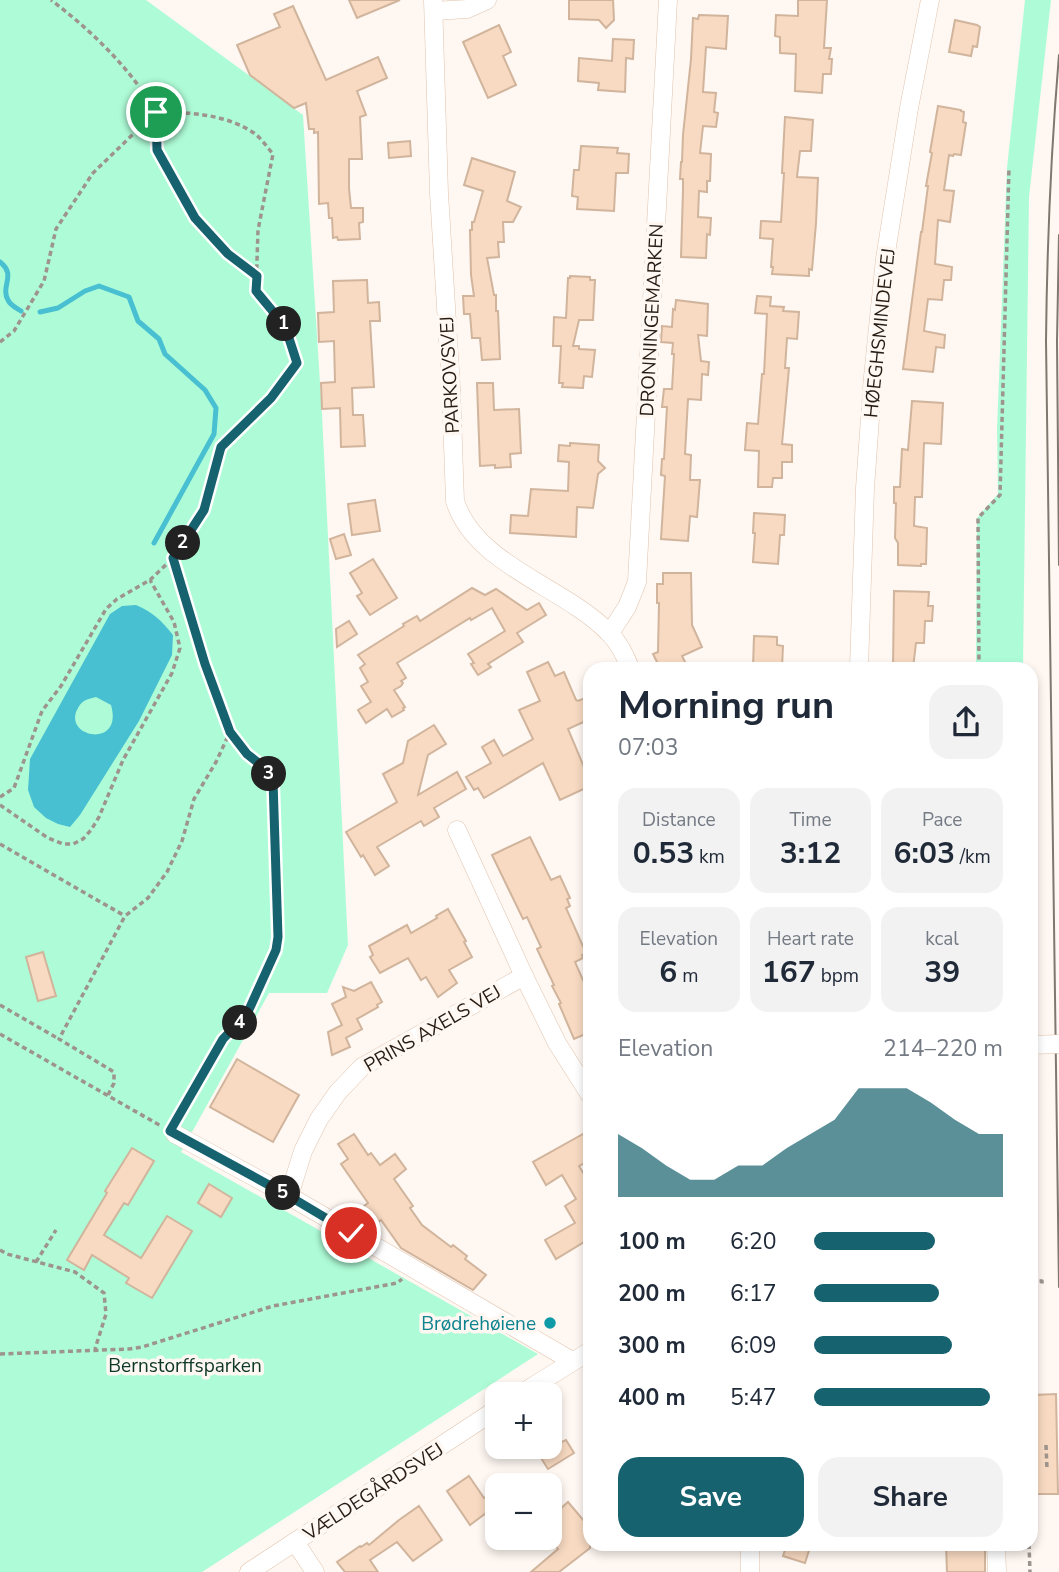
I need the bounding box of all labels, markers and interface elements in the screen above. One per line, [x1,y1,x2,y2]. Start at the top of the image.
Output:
pin [126,82,186,142]
icon: arrive [137,93,175,131]
street label: DRONNINGEMARKEN [634,223,670,417]
street label: HØEGHSMINDEVEJ [858,247,902,419]
pin: 1 [266,306,302,342]
text: 1 [278,310,289,336]
street label: PARKOVSVEJ [434,316,466,434]
pin: 2 [166,526,200,560]
text: 2 [177,529,188,555]
text: Morning run [618,680,834,731]
button: share [929,685,1003,759]
text: 07:03 [618,732,678,763]
pin: 3 [252,756,286,792]
text: 3 [263,760,274,786]
text: Distance [642,807,716,833]
text: Time [789,807,832,833]
text: Pace [922,807,962,833]
text: 0.53 [633,833,694,874]
text: 3:12 [780,833,841,874]
text: 6:03 [893,833,955,874]
text: km [694,844,725,870]
text: /km [955,844,991,870]
text: Elevation [639,926,718,952]
text: Heart rate [767,926,854,952]
text: kcal [925,926,959,952]
text: 6 [659,952,677,993]
text: 167 [762,952,816,993]
text: 39 [924,952,960,993]
text: m [677,963,698,989]
text: bpm [816,963,859,989]
street label: PRINS AXELS VEJ [359,979,506,1079]
pin: 4 [222,1006,258,1040]
text: 4 [234,1009,245,1035]
text: Elevation [618,1033,713,1064]
text: 214–220 m [883,1033,1003,1064]
pin: 5 [266,1176,300,1210]
text: 5 [277,1179,288,1205]
pin [321,1203,381,1263]
icon: check [332,1214,370,1252]
text: 100 m [618,1226,686,1257]
text: 6:20 [730,1226,777,1257]
text: 200 m [618,1278,686,1309]
text: 6:17 [730,1278,777,1309]
place label: Brødrehøiene [421,1311,536,1337]
marker: Brødrehøiene [542,1315,558,1331]
text: 300 m [618,1330,686,1361]
text: 6:09 [730,1330,777,1361]
park label: Bernstorffsparken [108,1353,262,1379]
map controls [485,1382,562,1550]
button: + [485,1382,562,1459]
text: 400 m [618,1382,686,1413]
text: 5:47 [730,1382,777,1413]
street label: VÆLDEGÅRDSVEJ [297,1436,449,1548]
button: Save [618,1457,804,1537]
button: Share [818,1457,1003,1537]
button: − [485,1473,562,1550]

